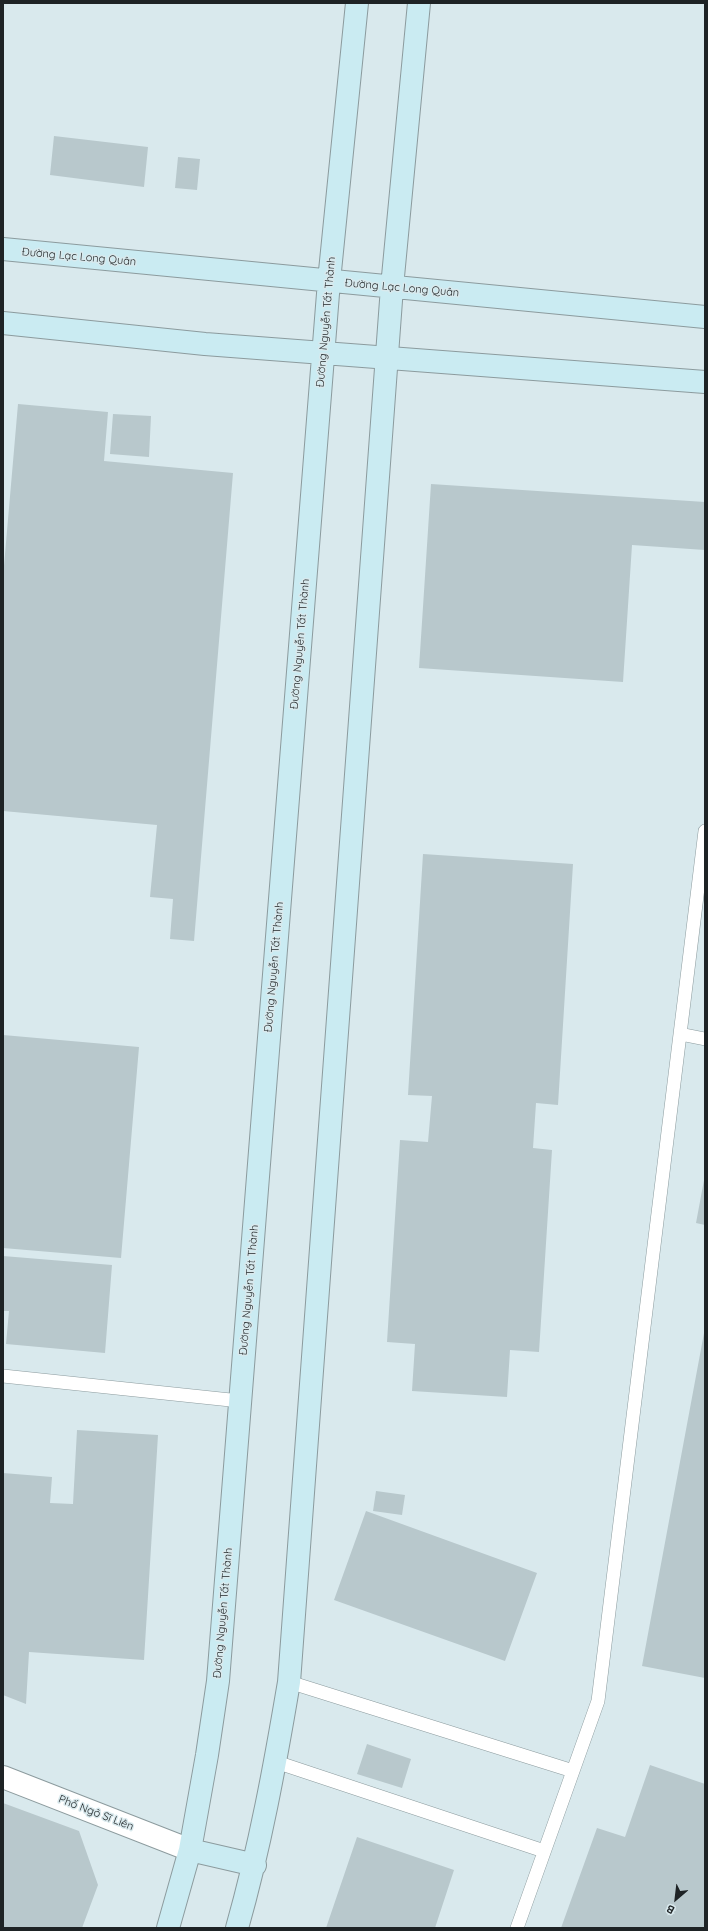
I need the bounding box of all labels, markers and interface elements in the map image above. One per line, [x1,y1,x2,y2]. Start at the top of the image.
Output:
street label: Đường Lạc Long Quân [21,245,137,269]
street label: Đường Nguyễn Tất Thành [314,256,338,388]
street label: Đường Lạc Long Quân [344,276,460,300]
street label: Đường Nguyễn Tất Thành [288,578,312,710]
street label: Đường Nguyễn Tất Thành [262,901,286,1033]
street label: Đường Nguyễn Tất Thành [237,1224,261,1356]
street label: Đường Nguyễn Tất Thành [211,1547,235,1679]
street label: Phố Ngô Sĩ Liên [57,1793,135,1833]
north arrow [656,1879,696,1919]
text: B [664,1902,677,1917]

